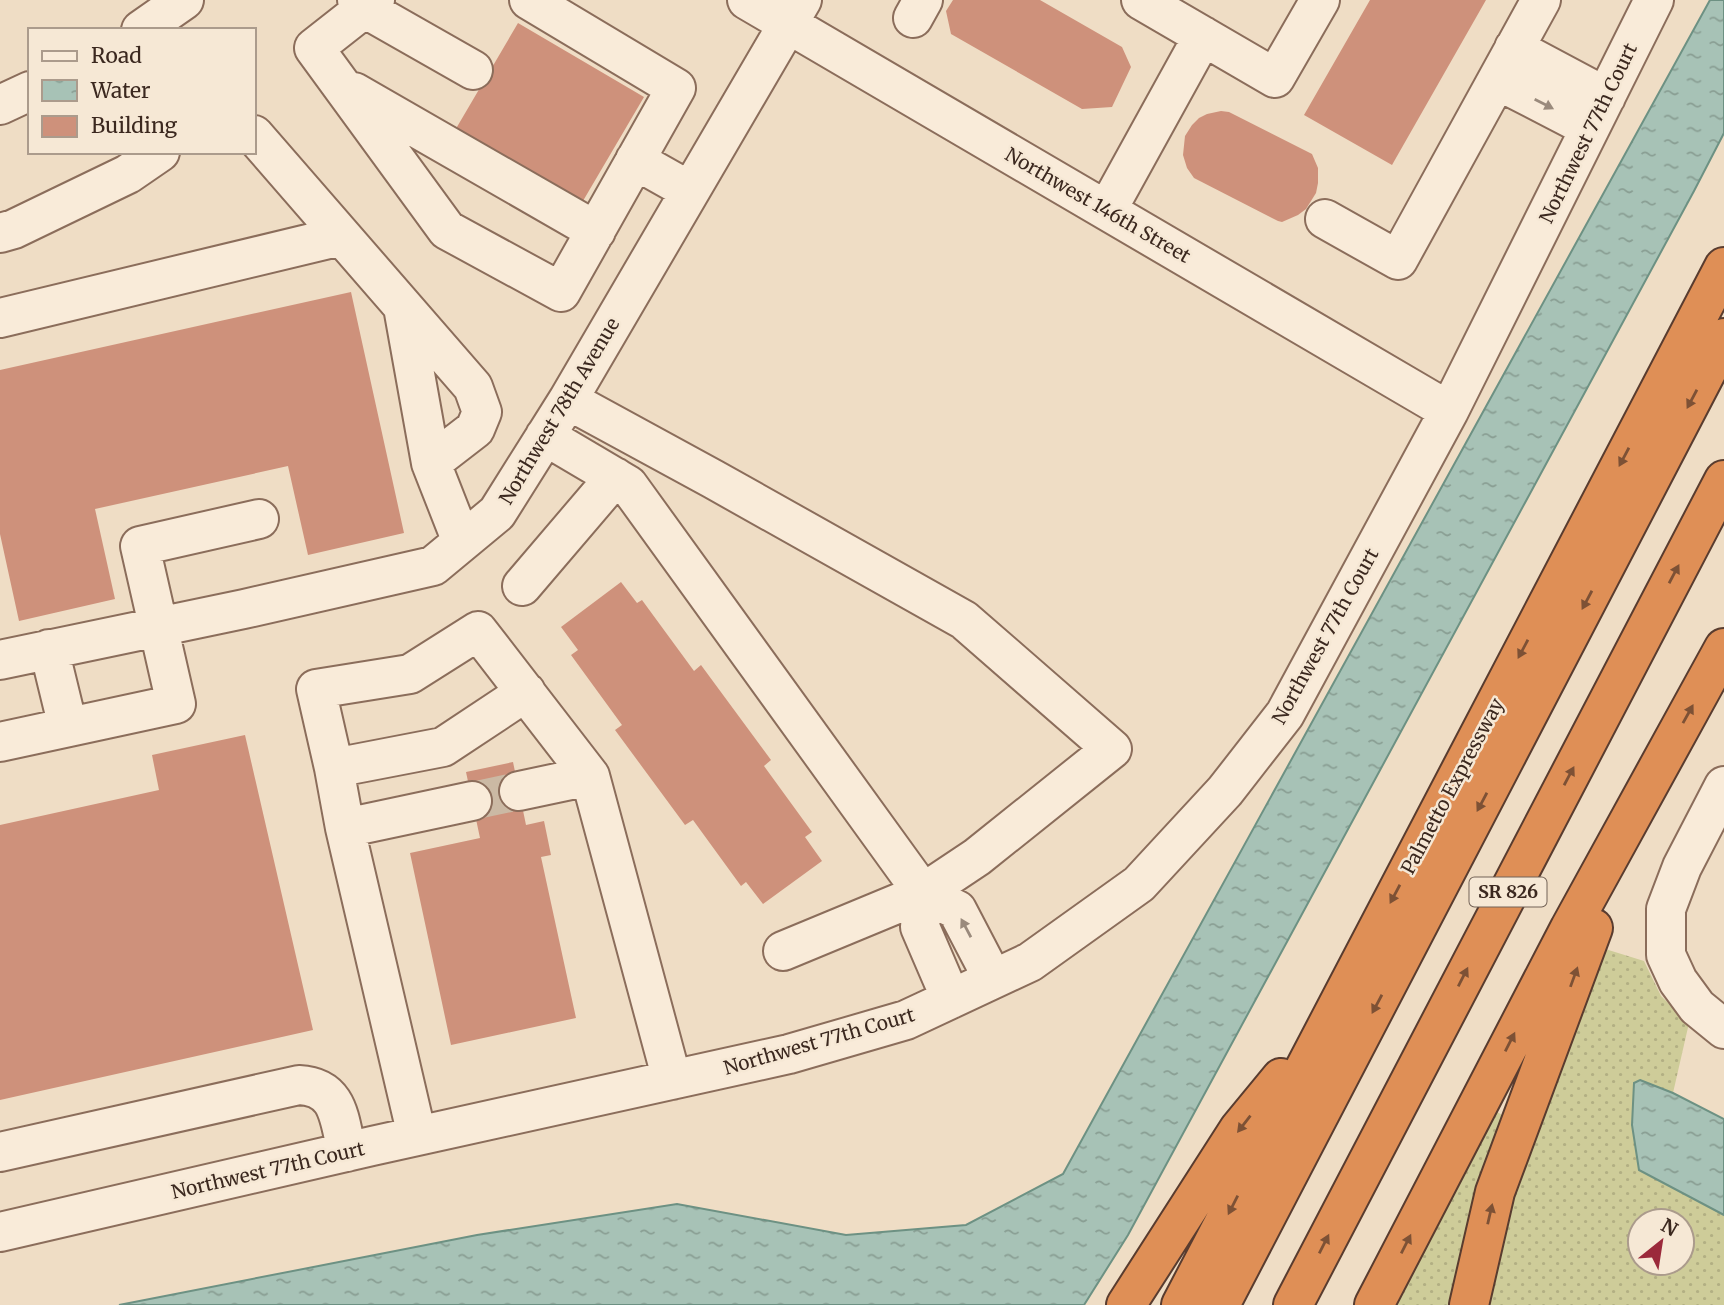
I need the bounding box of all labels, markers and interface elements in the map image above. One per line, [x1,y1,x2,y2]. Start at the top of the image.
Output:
legend [28,28,256,154]
street label: Northwest 77th Court [1534,38,1642,227]
text: Road [91,42,142,69]
text: Water [90,77,150,104]
one-way arrow [1534,98,1553,110]
text: Building [91,112,178,139]
street label: Northwest 146th Street [1001,142,1195,268]
street label: Northwest 78th Avenue [494,313,624,509]
one-way arrow [1687,389,1699,409]
one-way arrow [1618,447,1630,467]
street label: Northwest 77th Court [1267,543,1384,728]
one-way arrow [1668,564,1680,584]
one-way arrow [1581,590,1593,610]
one-way arrow [1518,640,1530,660]
street label: Palmetto Expressway [1395,694,1509,878]
one-way arrow [1682,704,1694,724]
one-way arrow [1563,766,1574,786]
one-way arrow [1476,792,1487,812]
road number: SR 826 [1470,878,1546,906]
one-way arrow [1389,884,1401,904]
one-way arrow [961,917,973,937]
one-way arrow [1457,967,1469,987]
one-way arrow [1569,967,1580,988]
one-way arrow [1371,994,1382,1014]
street label: Northwest 77th Court [721,1002,918,1080]
one-way arrow [1505,1032,1516,1052]
one-way arrow [1237,1115,1251,1133]
street label: Northwest 77th Court [169,1136,368,1204]
one-way arrow [1228,1195,1240,1215]
one-way arrow [1484,1203,1495,1225]
north arrow [1626,1207,1696,1277]
text: N [1657,1213,1682,1241]
one-way arrow [1318,1234,1330,1254]
one-way arrow [1400,1234,1411,1254]

